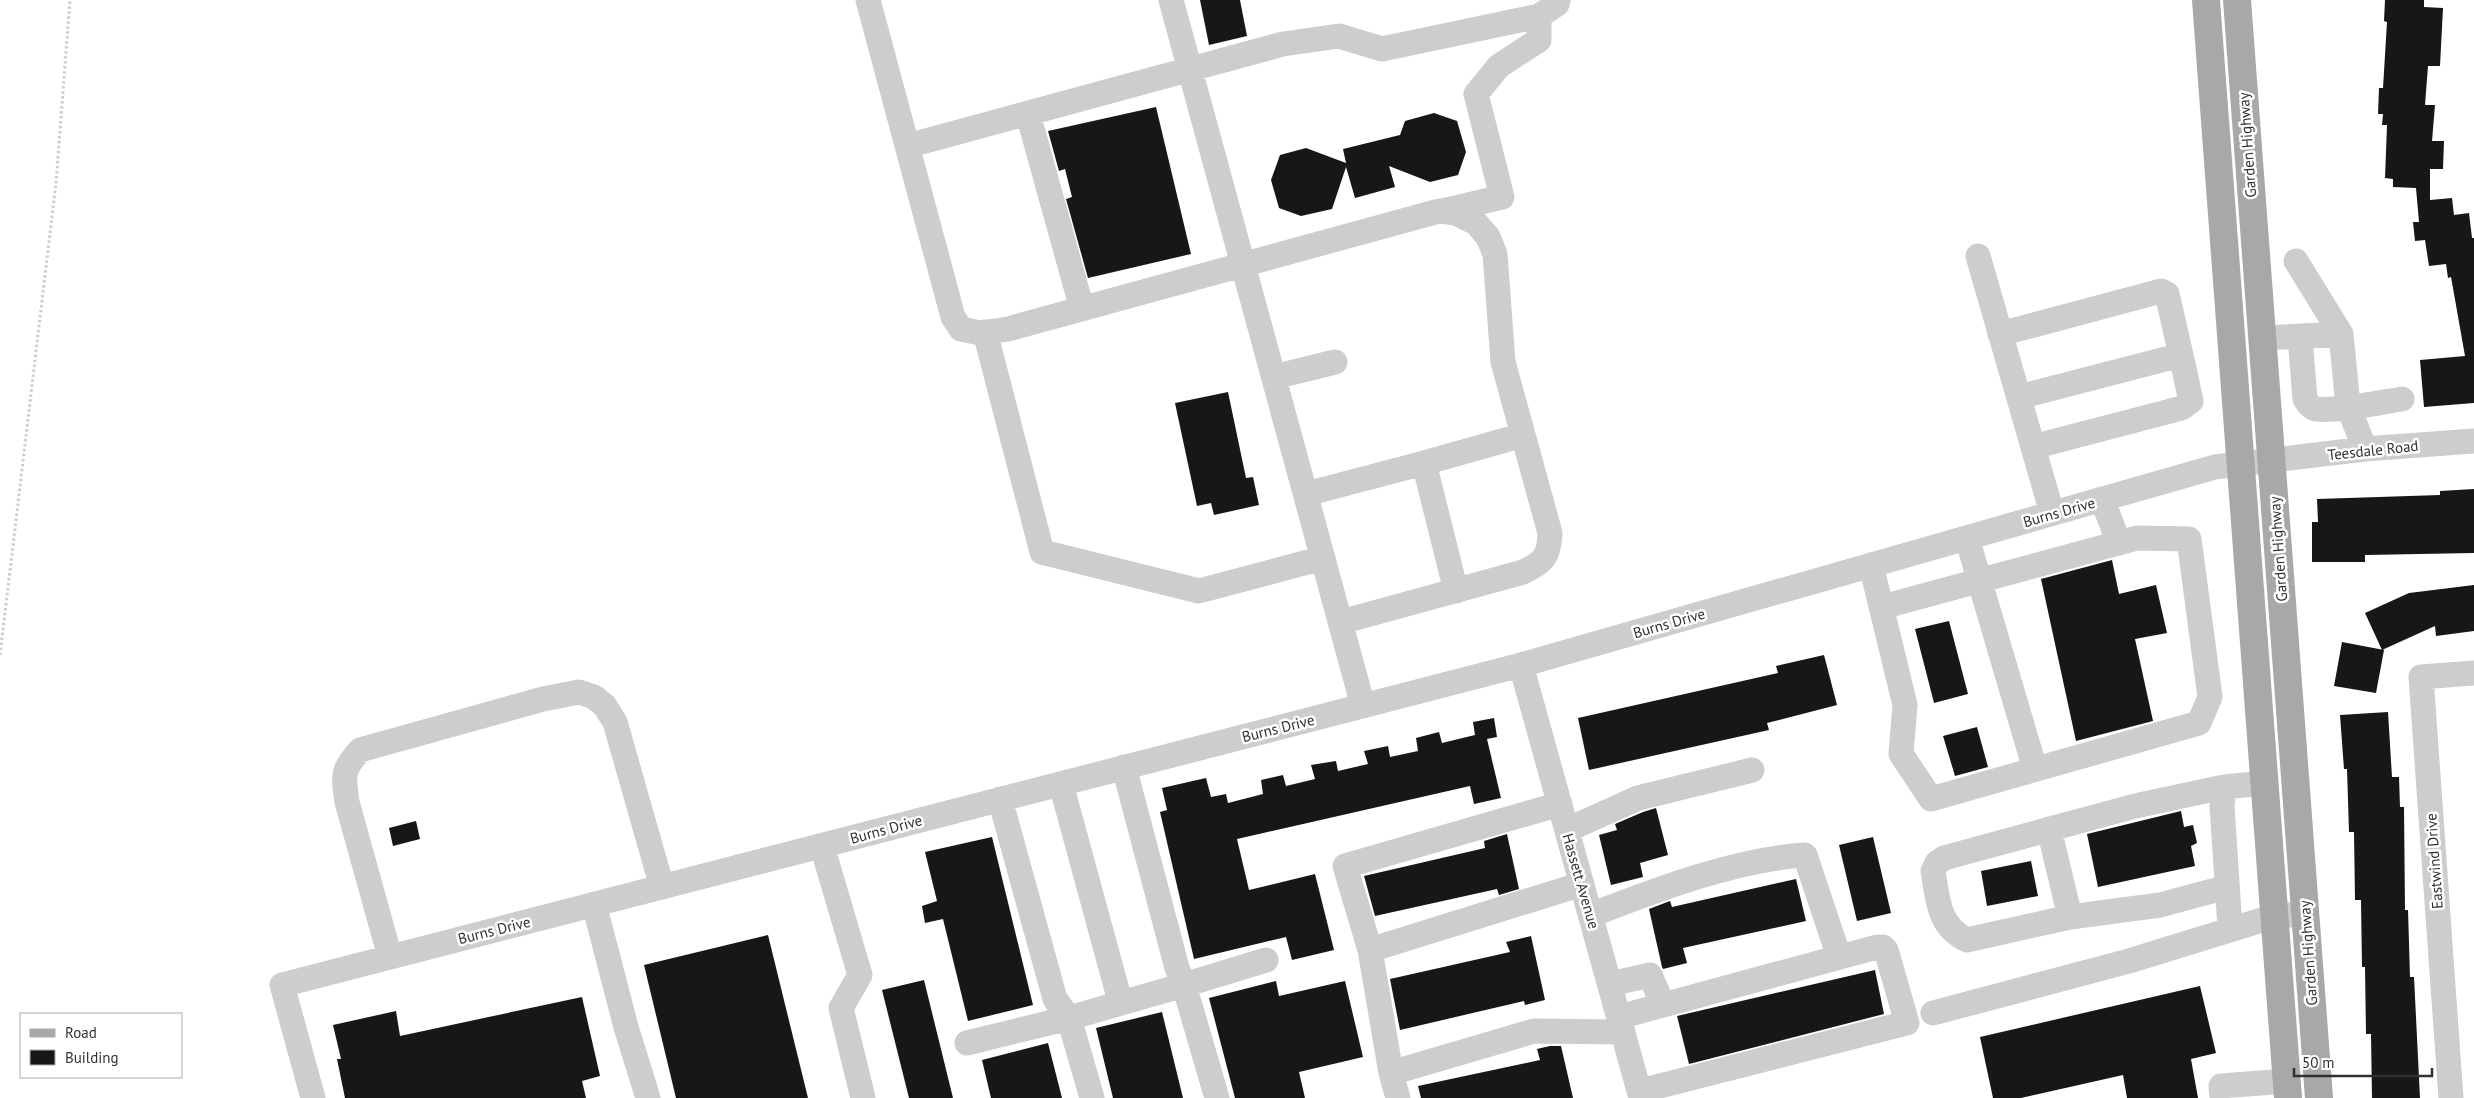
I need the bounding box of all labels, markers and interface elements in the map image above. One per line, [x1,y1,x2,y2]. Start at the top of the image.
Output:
street label: Garden Highway [2234,92,2260,198]
street label: Teesdale Road [2327,436,2419,464]
street label: Burns Drive [2021,493,2097,531]
street label: Garden Highway [2265,496,2291,602]
street label: Burns Drive [1631,604,1707,642]
street label: Burns Drive [1240,710,1316,746]
street label: Burns Drive [848,810,924,848]
street label: Eastwind Drive [2421,813,2447,909]
street label: Hassett Avenue [1558,831,1604,931]
street label: Garden Highway [2295,900,2321,1006]
street label: Burns Drive [456,912,532,948]
legend [20,1013,182,1078]
text: Road [65,1023,97,1042]
scale bar [2294,1046,2432,1078]
text: Building [65,1048,119,1067]
text: 50 m [2302,1053,2335,1072]

